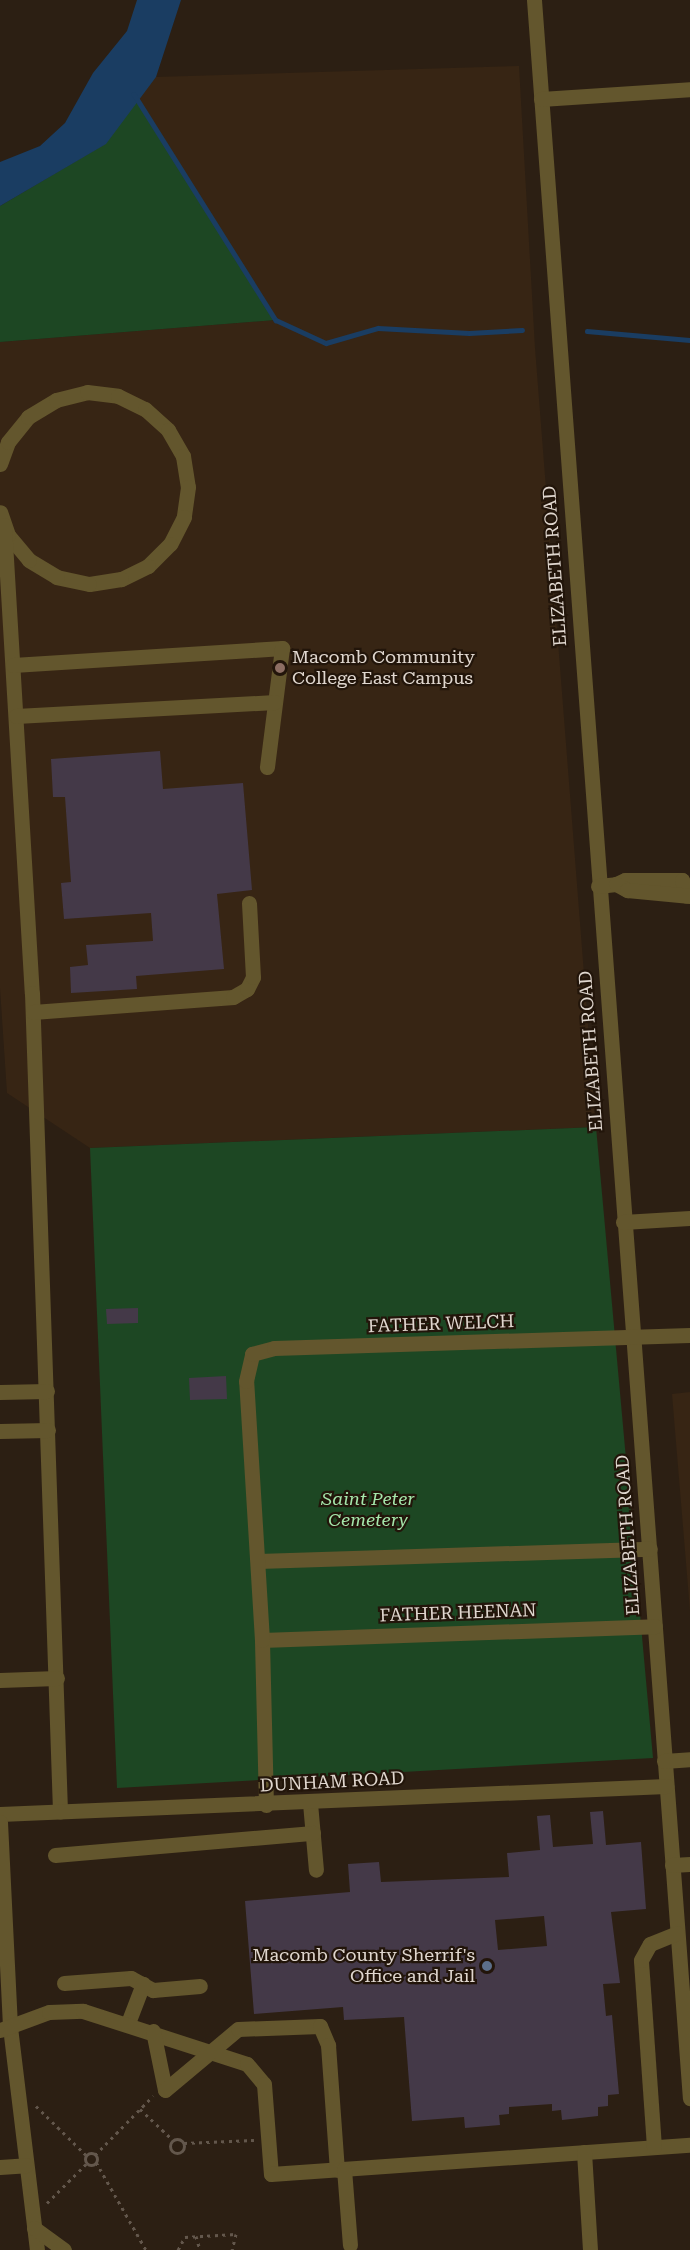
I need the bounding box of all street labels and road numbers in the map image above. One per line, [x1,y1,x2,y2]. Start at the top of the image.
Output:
street label: ELIZABETH ROAD [539,485,571,647]
street label: ELIZABETH ROAD [575,970,607,1132]
street label: FATHER WELCH [367,1311,515,1337]
street label: ELIZABETH ROAD [612,1454,644,1616]
street label: FATHER HEENAN [379,1599,537,1627]
street label: DUNHAM ROAD [259,1767,405,1797]

